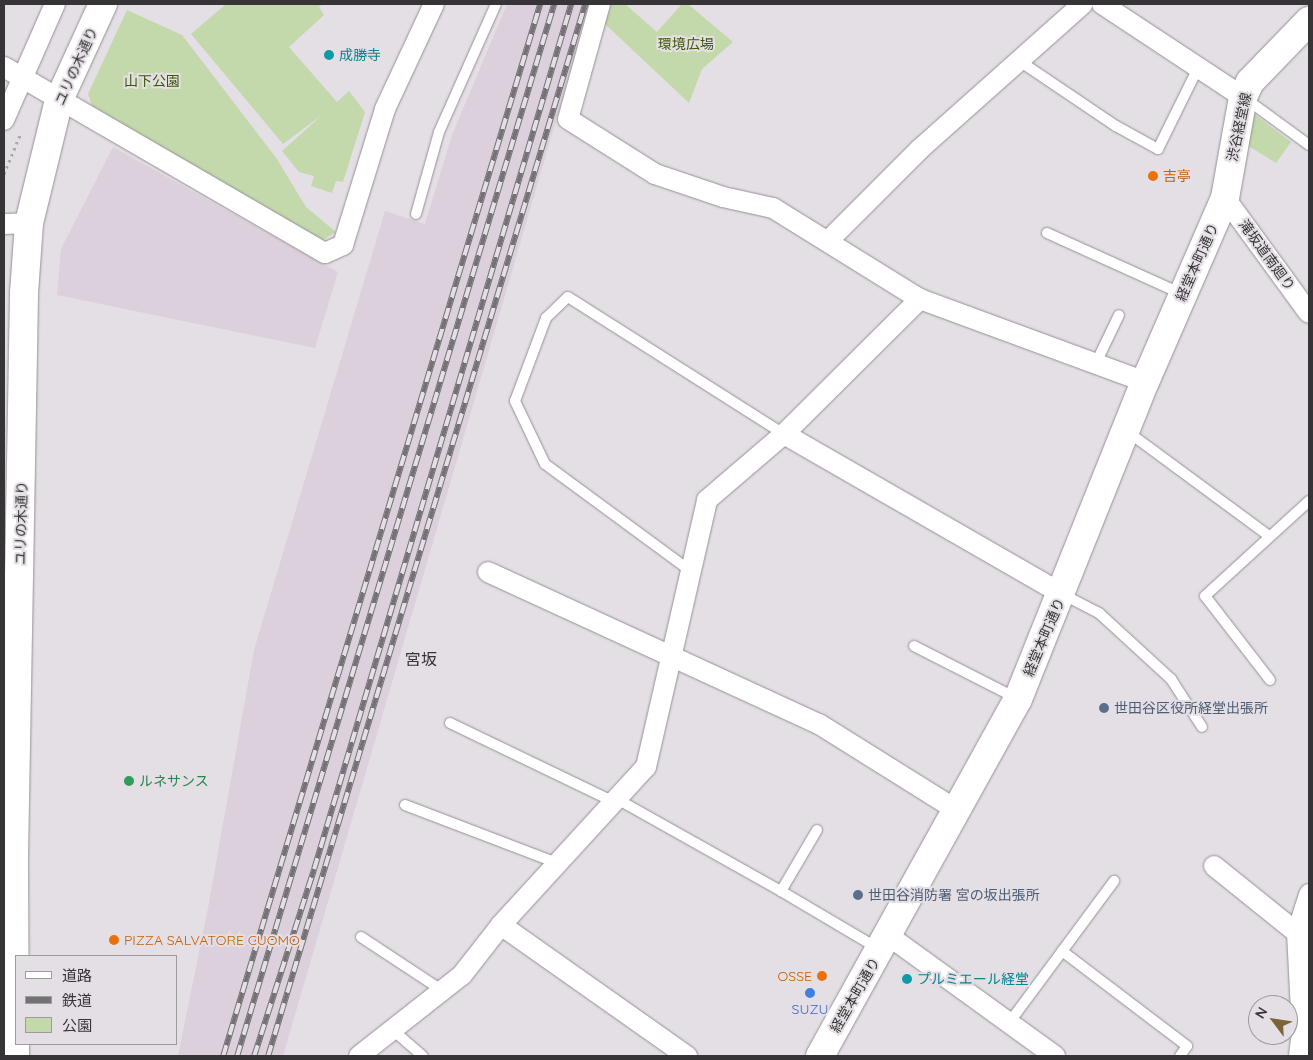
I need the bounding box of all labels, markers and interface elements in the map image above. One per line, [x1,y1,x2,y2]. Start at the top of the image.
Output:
street label: ユリの木通り [51,24,101,108]
park label: 環境広場 [658,36,714,52]
place label: 成勝寺 [339,47,381,63]
marker: 成勝寺 [323,49,335,61]
park label: 山下公園 [124,73,180,89]
street label: 渋谷経堂線 [1224,91,1254,163]
place label: 吉亭 [1163,168,1191,184]
marker: 吉亭 [1147,170,1159,182]
street label: 滝坂道南廻り [1236,216,1298,294]
street label: 経堂本町通り [1172,220,1222,304]
street label: ユリの木通り [12,481,30,565]
street label: 経堂本町通り [1020,595,1068,679]
district label: 宮坂 [405,649,437,669]
place label: 世田谷区役所経堂出張所 [1114,700,1268,716]
marker: 世田谷区役所経堂出張所 [1098,702,1110,714]
place label: ルネサンス [139,773,209,789]
marker: ルネサンス [123,775,135,787]
place label: 世田谷消防署 宮の坂出張所 [868,887,1040,903]
marker: 世田谷消防署 宮の坂出張所 [852,889,864,901]
place label: PIZZA SALVATORE CUOMO [124,932,300,948]
marker: PIZZA SALVATORE CUOMO [108,934,120,946]
street label: 経堂本町通り [827,954,883,1036]
legend [15,955,178,1045]
text: 道路 [62,966,92,985]
place label: OSSE [778,968,812,984]
marker: OSSE [816,970,828,982]
place label: プルミエール経堂 [917,971,1029,987]
marker: プルミエール経堂 [901,973,913,985]
marker: SUZU [804,987,816,999]
text: 鉄道 [62,991,92,1010]
north arrow [1248,995,1298,1045]
place label: SUZU [792,1001,828,1017]
text: N [1251,1004,1271,1022]
text: 公園 [62,1016,92,1035]

